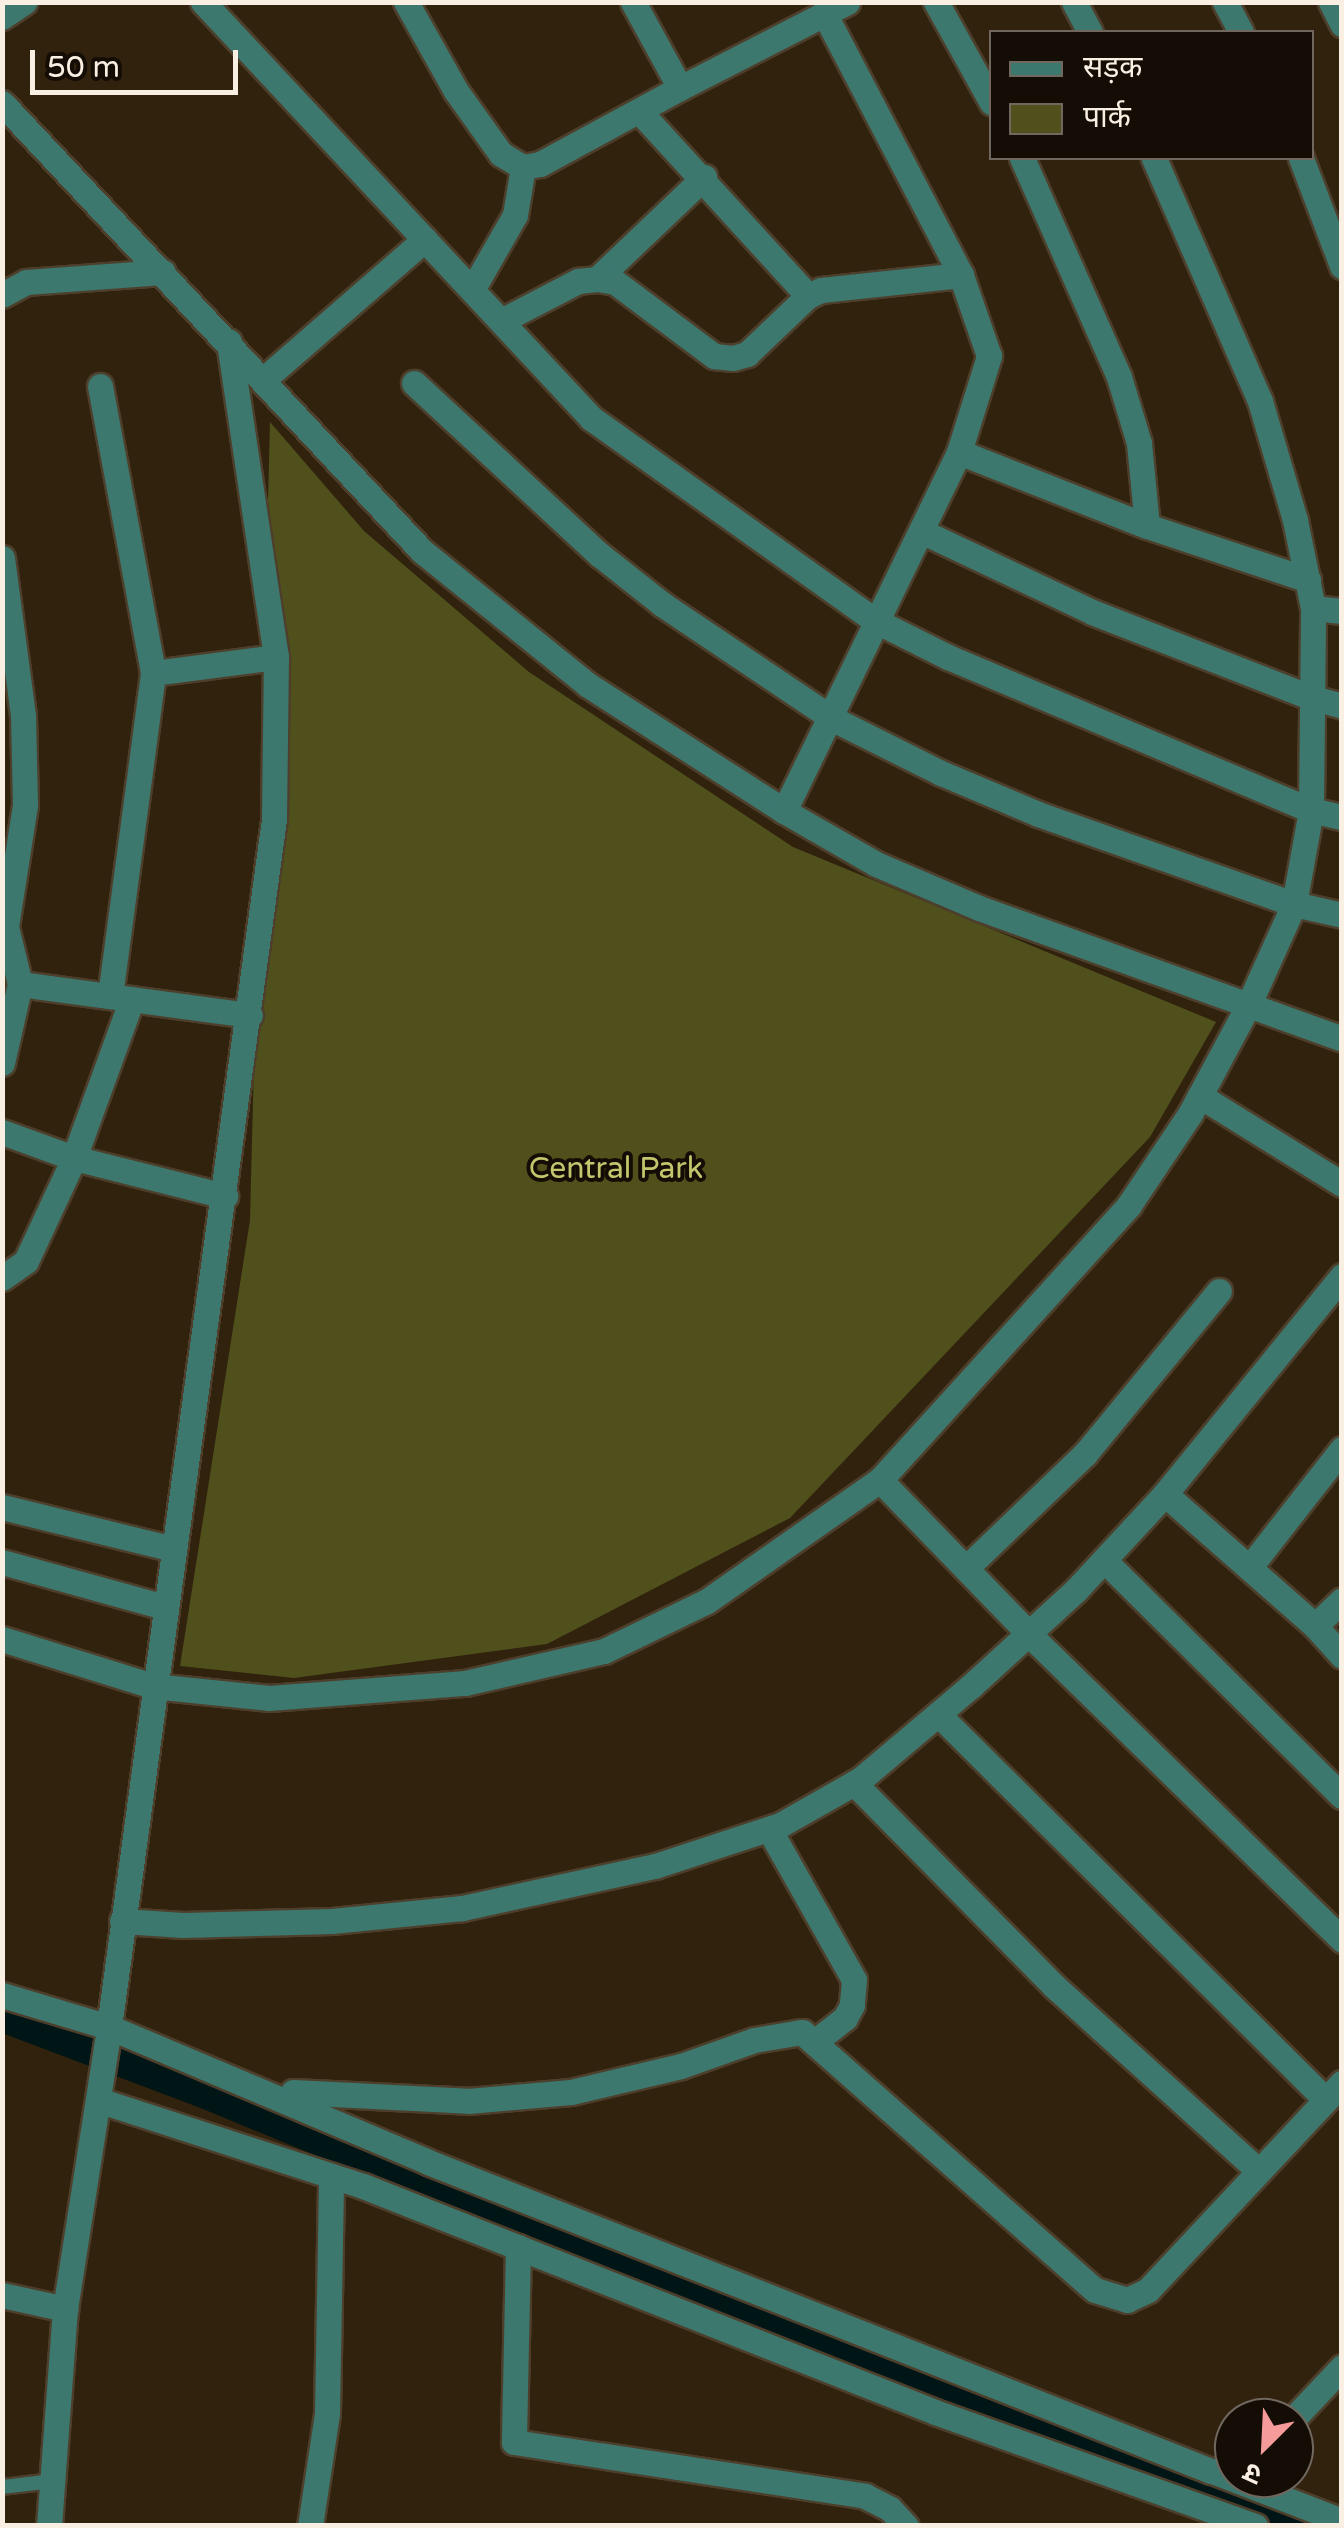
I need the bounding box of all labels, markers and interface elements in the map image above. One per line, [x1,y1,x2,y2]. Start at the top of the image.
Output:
scale bar [35,30,242,92]
legend [989,30,1314,160]
text: 50 m [47,49,120,86]
text: सड़क [1083,49,1142,86]
text: पार्क [1083,99,1131,136]
park label: Central Park [529,1151,703,1187]
north arrow [1214,2398,1314,2498]
text: उ [1238,2455,1267,2492]

